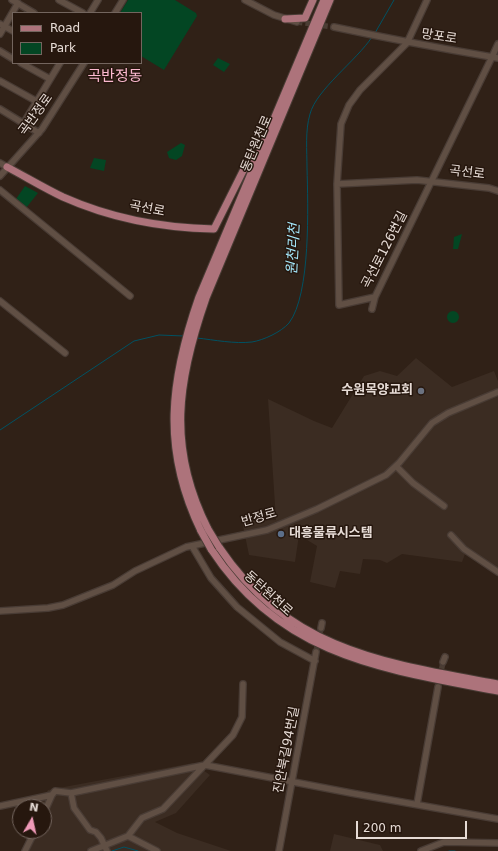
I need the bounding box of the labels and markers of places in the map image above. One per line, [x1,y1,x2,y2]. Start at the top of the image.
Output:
place label: 수원목양교회 [341,383,413,399]
marker: 수원목양교회 [416,386,426,396]
place label: 대흥물류시스템 [289,526,373,542]
marker: 대흥물류시스템 [276,529,286,539]

